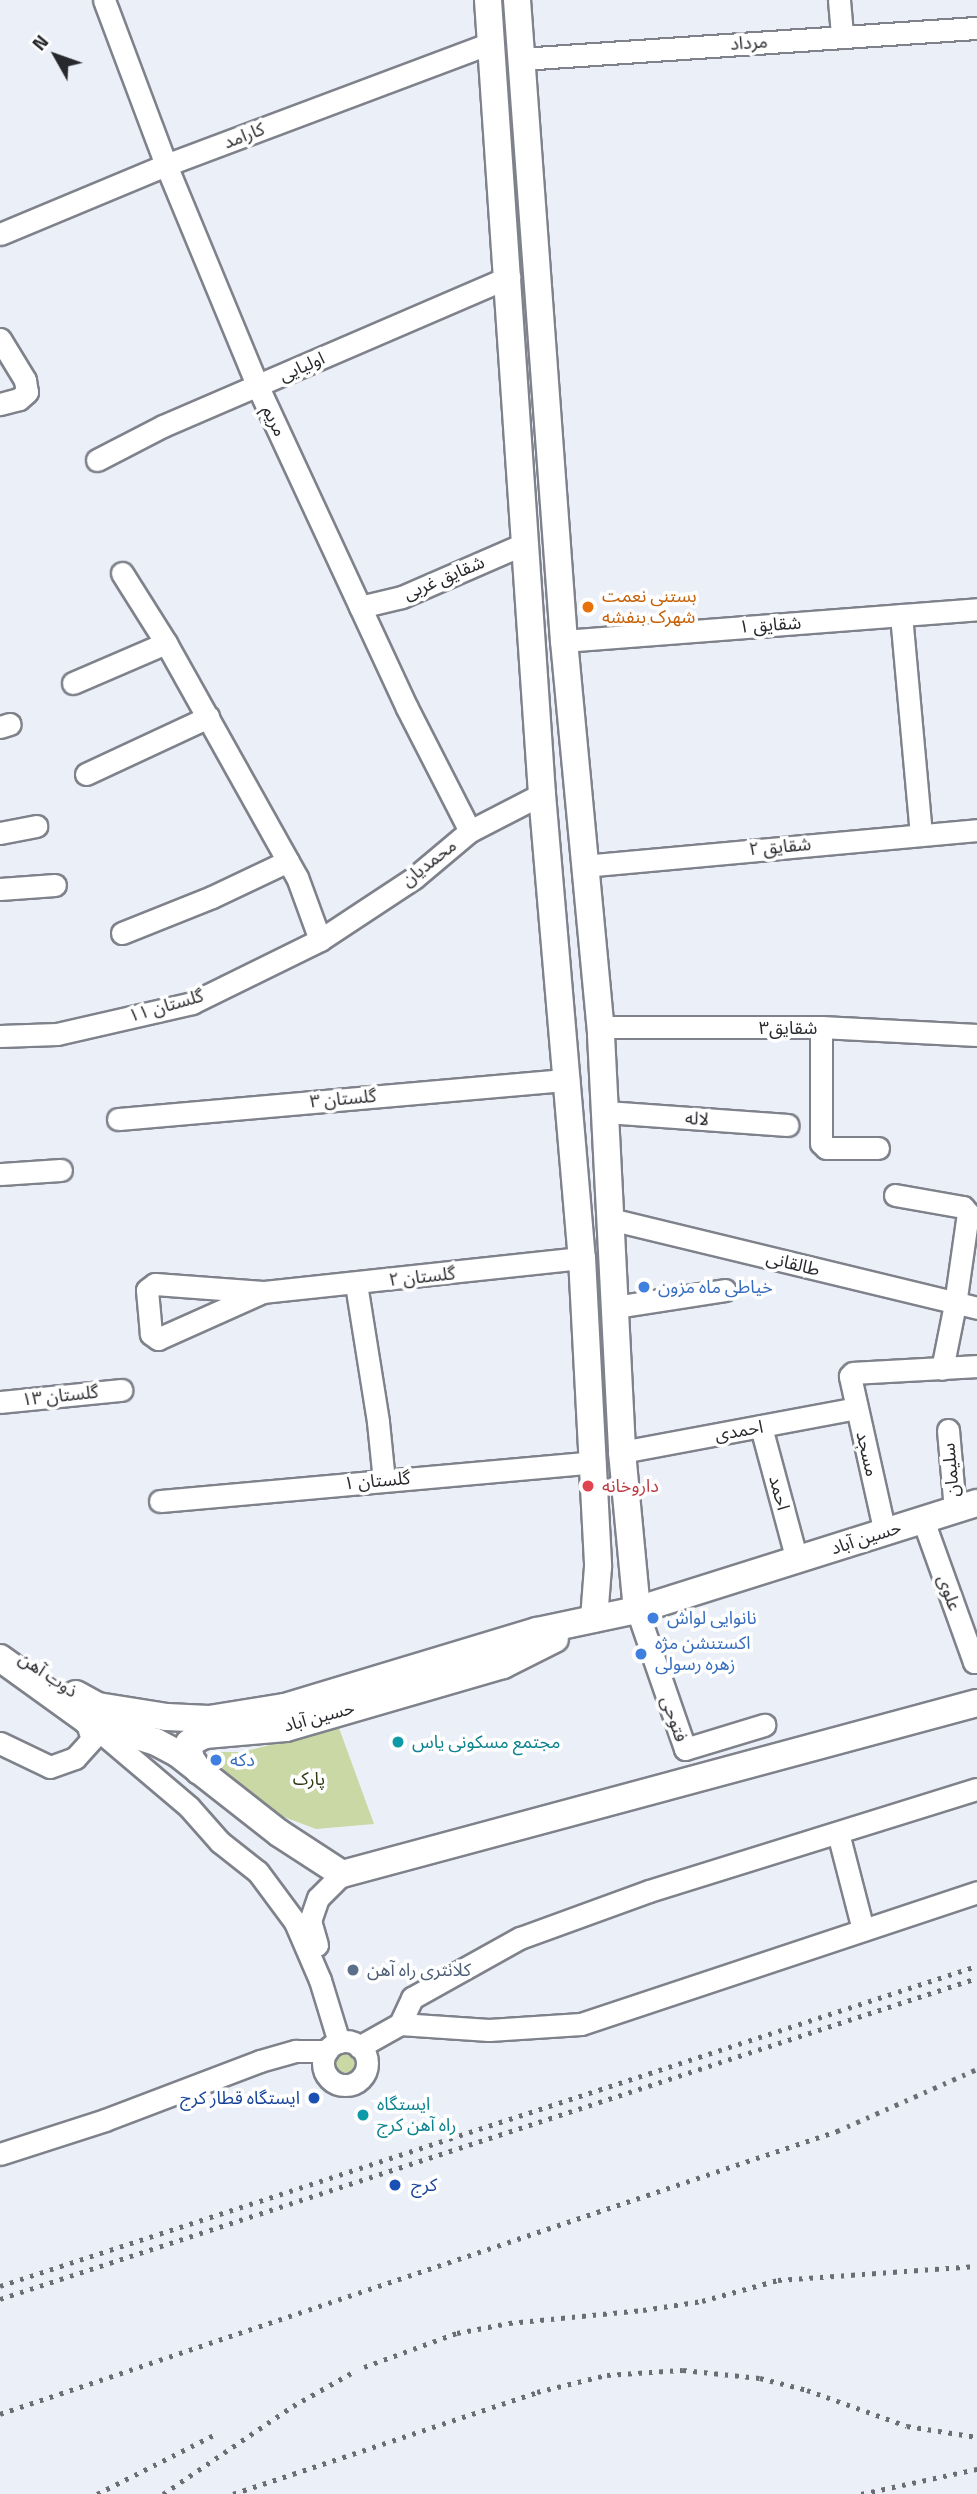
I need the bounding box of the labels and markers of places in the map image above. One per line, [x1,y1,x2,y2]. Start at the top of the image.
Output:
place label: بستنی نعمت شهرک بنفشه [602,586,697,628]
marker: بستنی نعمت شهرک بنفشه [580,599,596,615]
place label: خیاطی ماه مزون [658,1276,773,1298]
marker: خیاطی ماه مزون [636,1279,652,1295]
place label: داروخانه [602,1475,659,1497]
marker: داروخانه [580,1478,596,1494]
place label: نانوایی لواش [667,1607,757,1629]
marker: نانوایی لواش [645,1610,661,1626]
place label: اکستنشن مژه زهره رسولی [655,1633,750,1676]
marker: اکستنشن مژه زهره رسولی [633,1646,649,1662]
place label: مجتمع مسکونی یاس [412,1731,560,1753]
marker: مجتمع مسکونی یاس [390,1734,406,1750]
place label: دکه [230,1749,255,1771]
marker: دکه [208,1752,224,1768]
place label: کلانتری راه آهن [367,1959,471,1981]
marker: کلانتری راه آهن [345,1962,361,1978]
place label: ایستگاه قطار کرج [180,2087,300,2109]
marker: ایستگاه قطار کرج [306,2090,322,2106]
place label: ایستگاه راه آهن کرج [377,2094,456,2136]
marker: ایستگاه راه آهن کرج [355,2107,371,2123]
place label: کرج [411,2174,437,2196]
marker: کرج [385,2175,405,2195]

